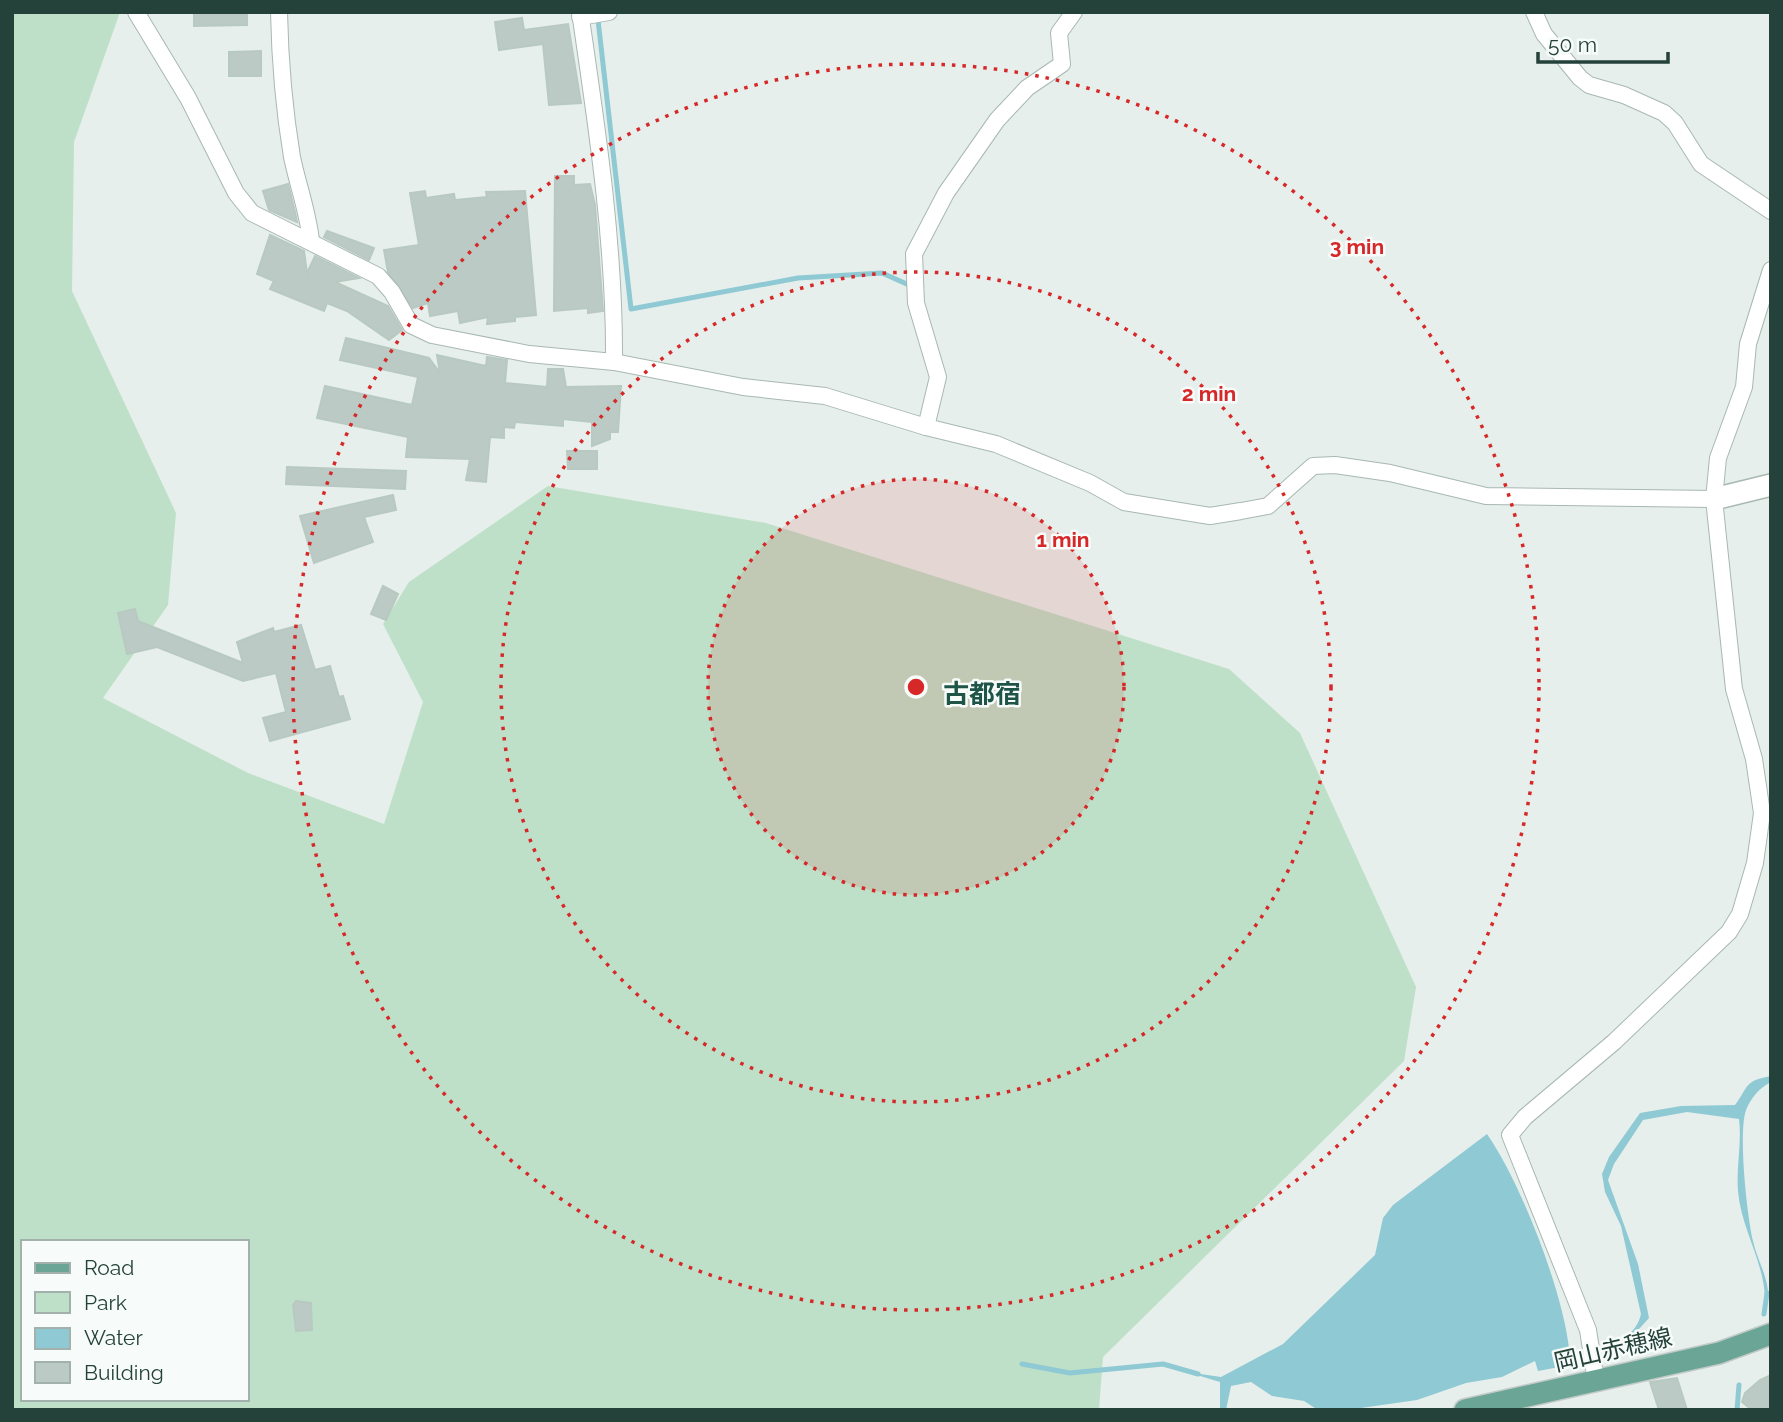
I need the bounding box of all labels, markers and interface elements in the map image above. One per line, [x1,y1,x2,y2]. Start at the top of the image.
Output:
scale bar [1538,21,1668,65]
text: 50 m [1548,32,1597,57]
text: 3 min [1330,234,1384,259]
text: 2 min [1182,381,1236,406]
text: 1 min [1036,527,1090,552]
centre of rings [904,675,928,699]
district label: 古都宿 [943,679,1021,709]
legend [21,1240,248,1401]
text: Road [84,1255,134,1280]
text: Park [84,1290,127,1315]
street label: 岡山赤穂線 [1551,1322,1675,1377]
text: Water [84,1325,143,1350]
text: Building [84,1360,164,1385]

